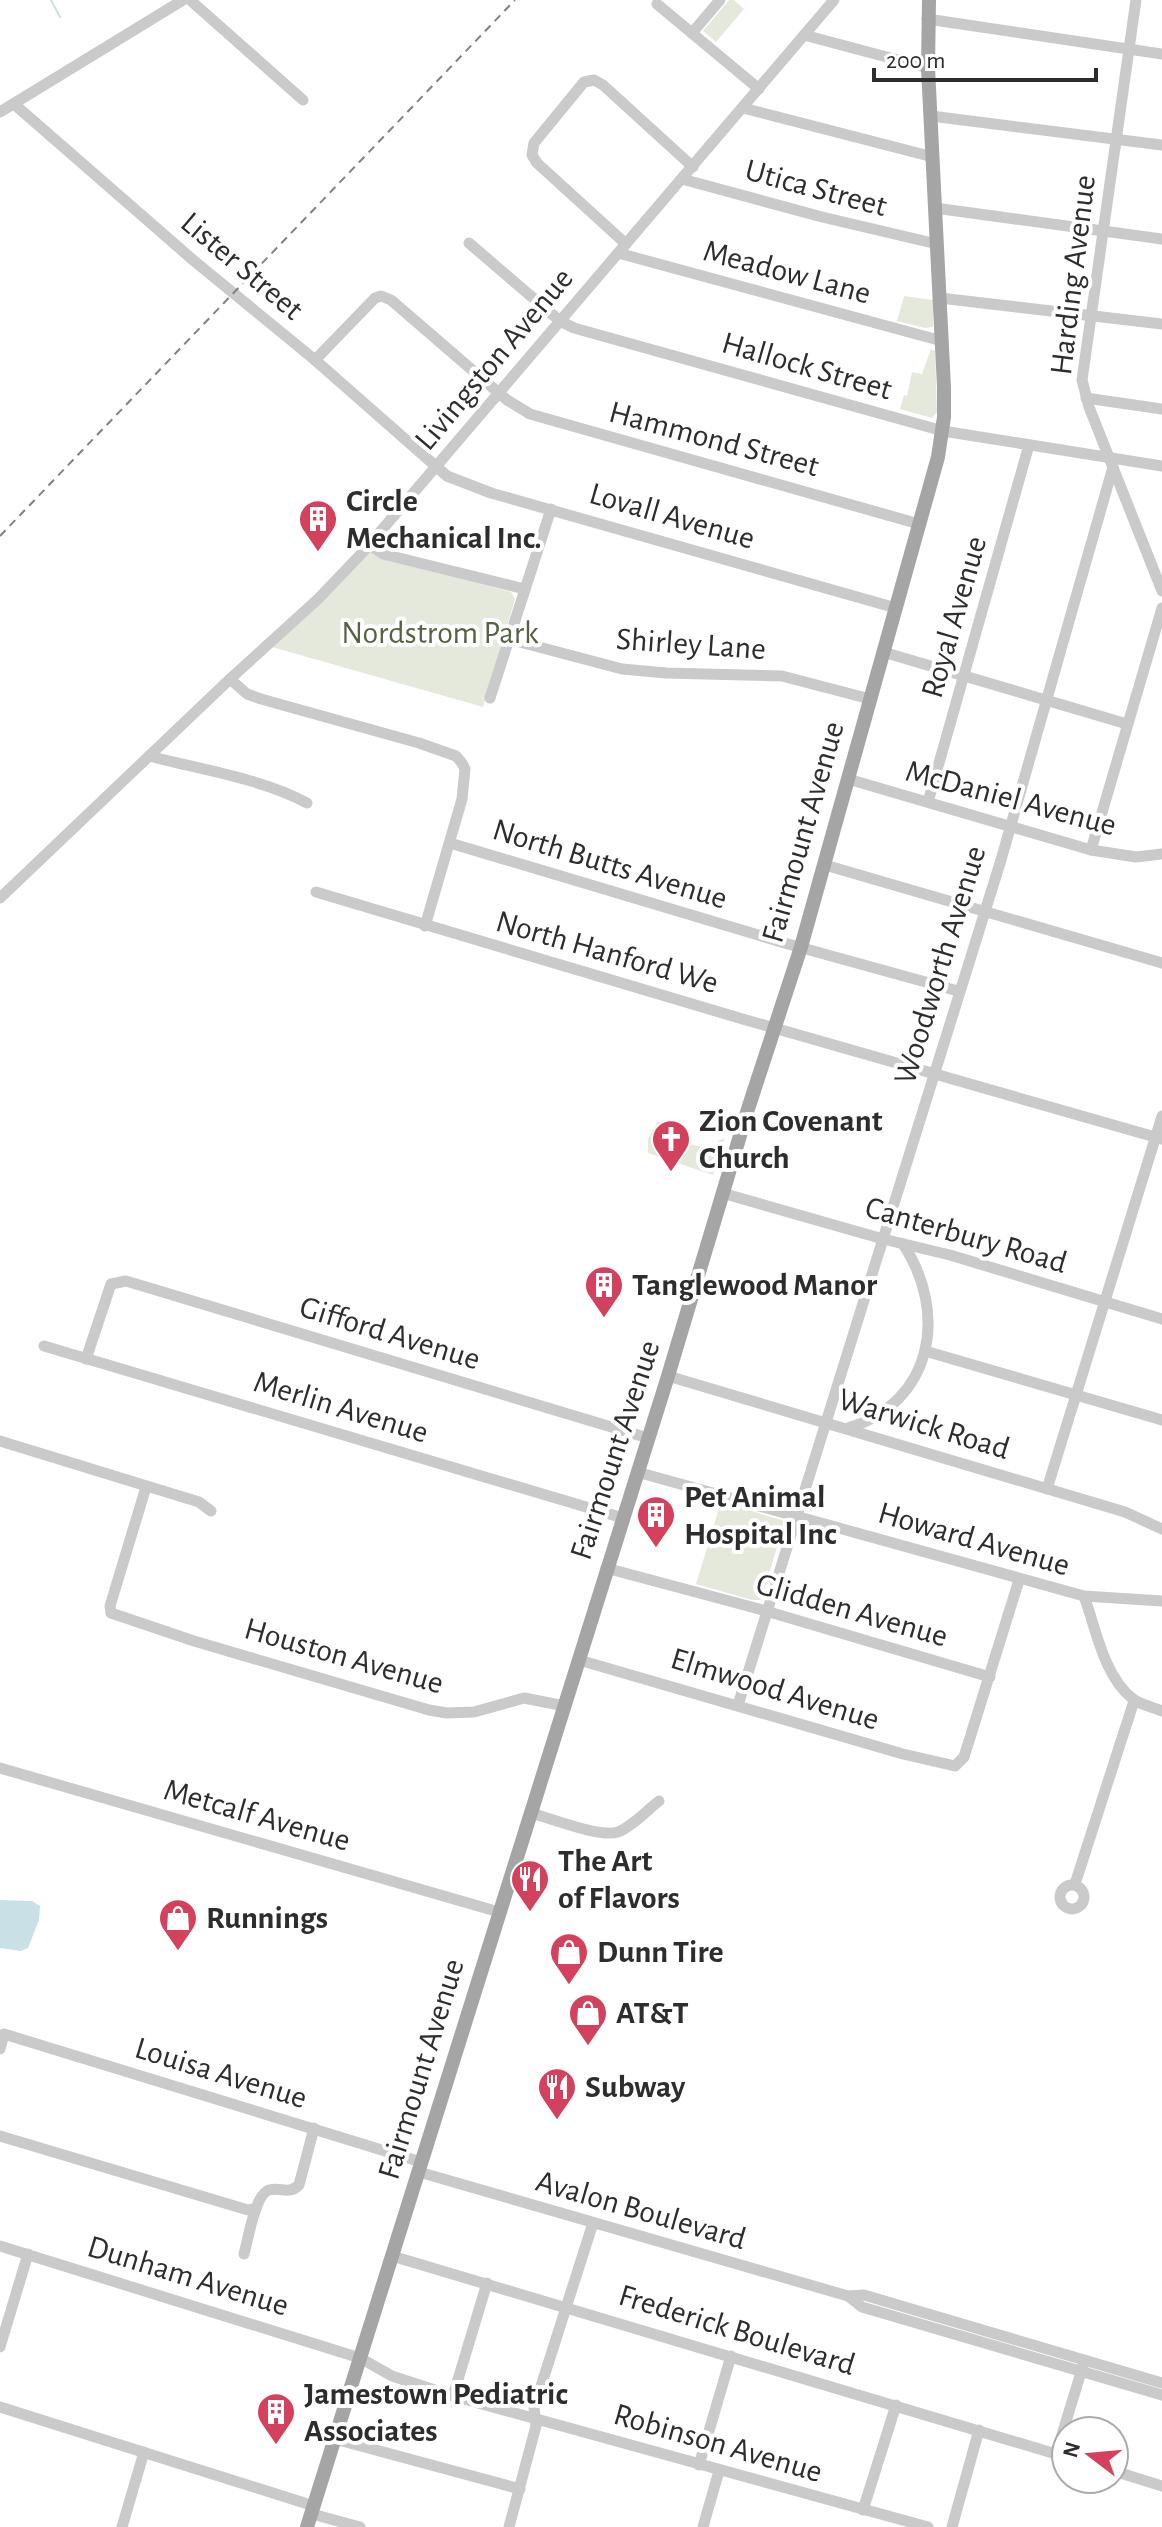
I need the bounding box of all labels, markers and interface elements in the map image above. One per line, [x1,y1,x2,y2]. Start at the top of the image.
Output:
scale bar [874,32,1096,82]
text: 200 m [886,49,945,73]
street label: Utica Street [742,154,890,222]
street label: Harding Avenue [1045,173,1101,377]
street label: Lister Street [175,206,309,326]
street label: Meadow Lane [700,234,874,310]
street label: Livingston Avenue [409,262,579,456]
street label: Hallock Street [718,326,896,406]
street label: Hammond Street [606,396,822,482]
street label: Lovall Avenue [586,477,758,555]
place label: Circle Mechanical Inc. [346,485,542,554]
building icon: Circle Mechanical Inc. [297,498,339,553]
street label: Royal Avenue [916,533,992,701]
park label: Nordstrom Park [341,617,539,649]
street label: Shirley Lane [615,623,767,665]
street label: Fairmount Avenue [756,718,850,946]
street label: McDaniel Avenue [902,755,1120,841]
street label: North Butts Avenue [489,813,731,915]
street label: Woodworth Avenue [889,842,991,1088]
street label: North Hanford We [492,905,722,999]
place label: Zion Covenant Church [699,1105,883,1174]
church icon: Zion Covenant Church [650,1118,692,1173]
street label: Canterbury Road [861,1191,1071,1279]
building icon: Tanglewood Manor [583,1264,625,1319]
place label: Tanglewood Manor [632,1269,877,1301]
street label: Gifford Avenue [296,1290,484,1376]
street label: Fairmount Avenue [564,1336,666,1564]
street label: Merlin Avenue [250,1365,432,1449]
street label: Warwick Road [835,1383,1013,1465]
place label: Pet Animal Hospital Inc [684,1481,837,1550]
building icon: Pet Animal Hospital Inc [635,1494,677,1549]
street label: Howard Avenue [875,1496,1073,1582]
street label: Glidden Avenue [753,1567,951,1653]
street label: Houston Avenue [241,1612,447,1700]
street label: Elmwood Avenue [667,1642,883,1736]
street label: Metcalf Avenue [160,1773,354,1857]
place label: The Art of Flavors [558,1845,680,1914]
restaurant icon: The Art of Flavors [509,1858,551,1913]
shop icon: Runnings [157,1897,199,1952]
place label: Runnings [206,1902,328,1934]
shop icon: Dunn Tire [548,1931,590,1986]
place label: Dunn Tire [597,1936,724,1968]
street label: Fairmount Avenue [372,1955,470,2183]
shop icon: AT&T [567,1992,609,2047]
place label: AT&T [616,1997,689,2029]
street label: Louisa Avenue [131,2032,311,2114]
restaurant icon: Subway [536,2066,578,2121]
place label: Subway [585,2071,686,2103]
street label: Avalon Boulevard [532,2165,750,2255]
street label: Dunham Avenue [84,2230,292,2322]
street label: Frederick Boulevard [615,2279,859,2381]
place label: Jamestown Pediatric Associates [304,2378,568,2447]
building icon: Jamestown Pediatric Associates [255,2391,297,2446]
street label: Robinson Avenue [610,2398,826,2488]
north arrow [1050,2415,1130,2495]
text: N [1059,2439,1084,2460]

